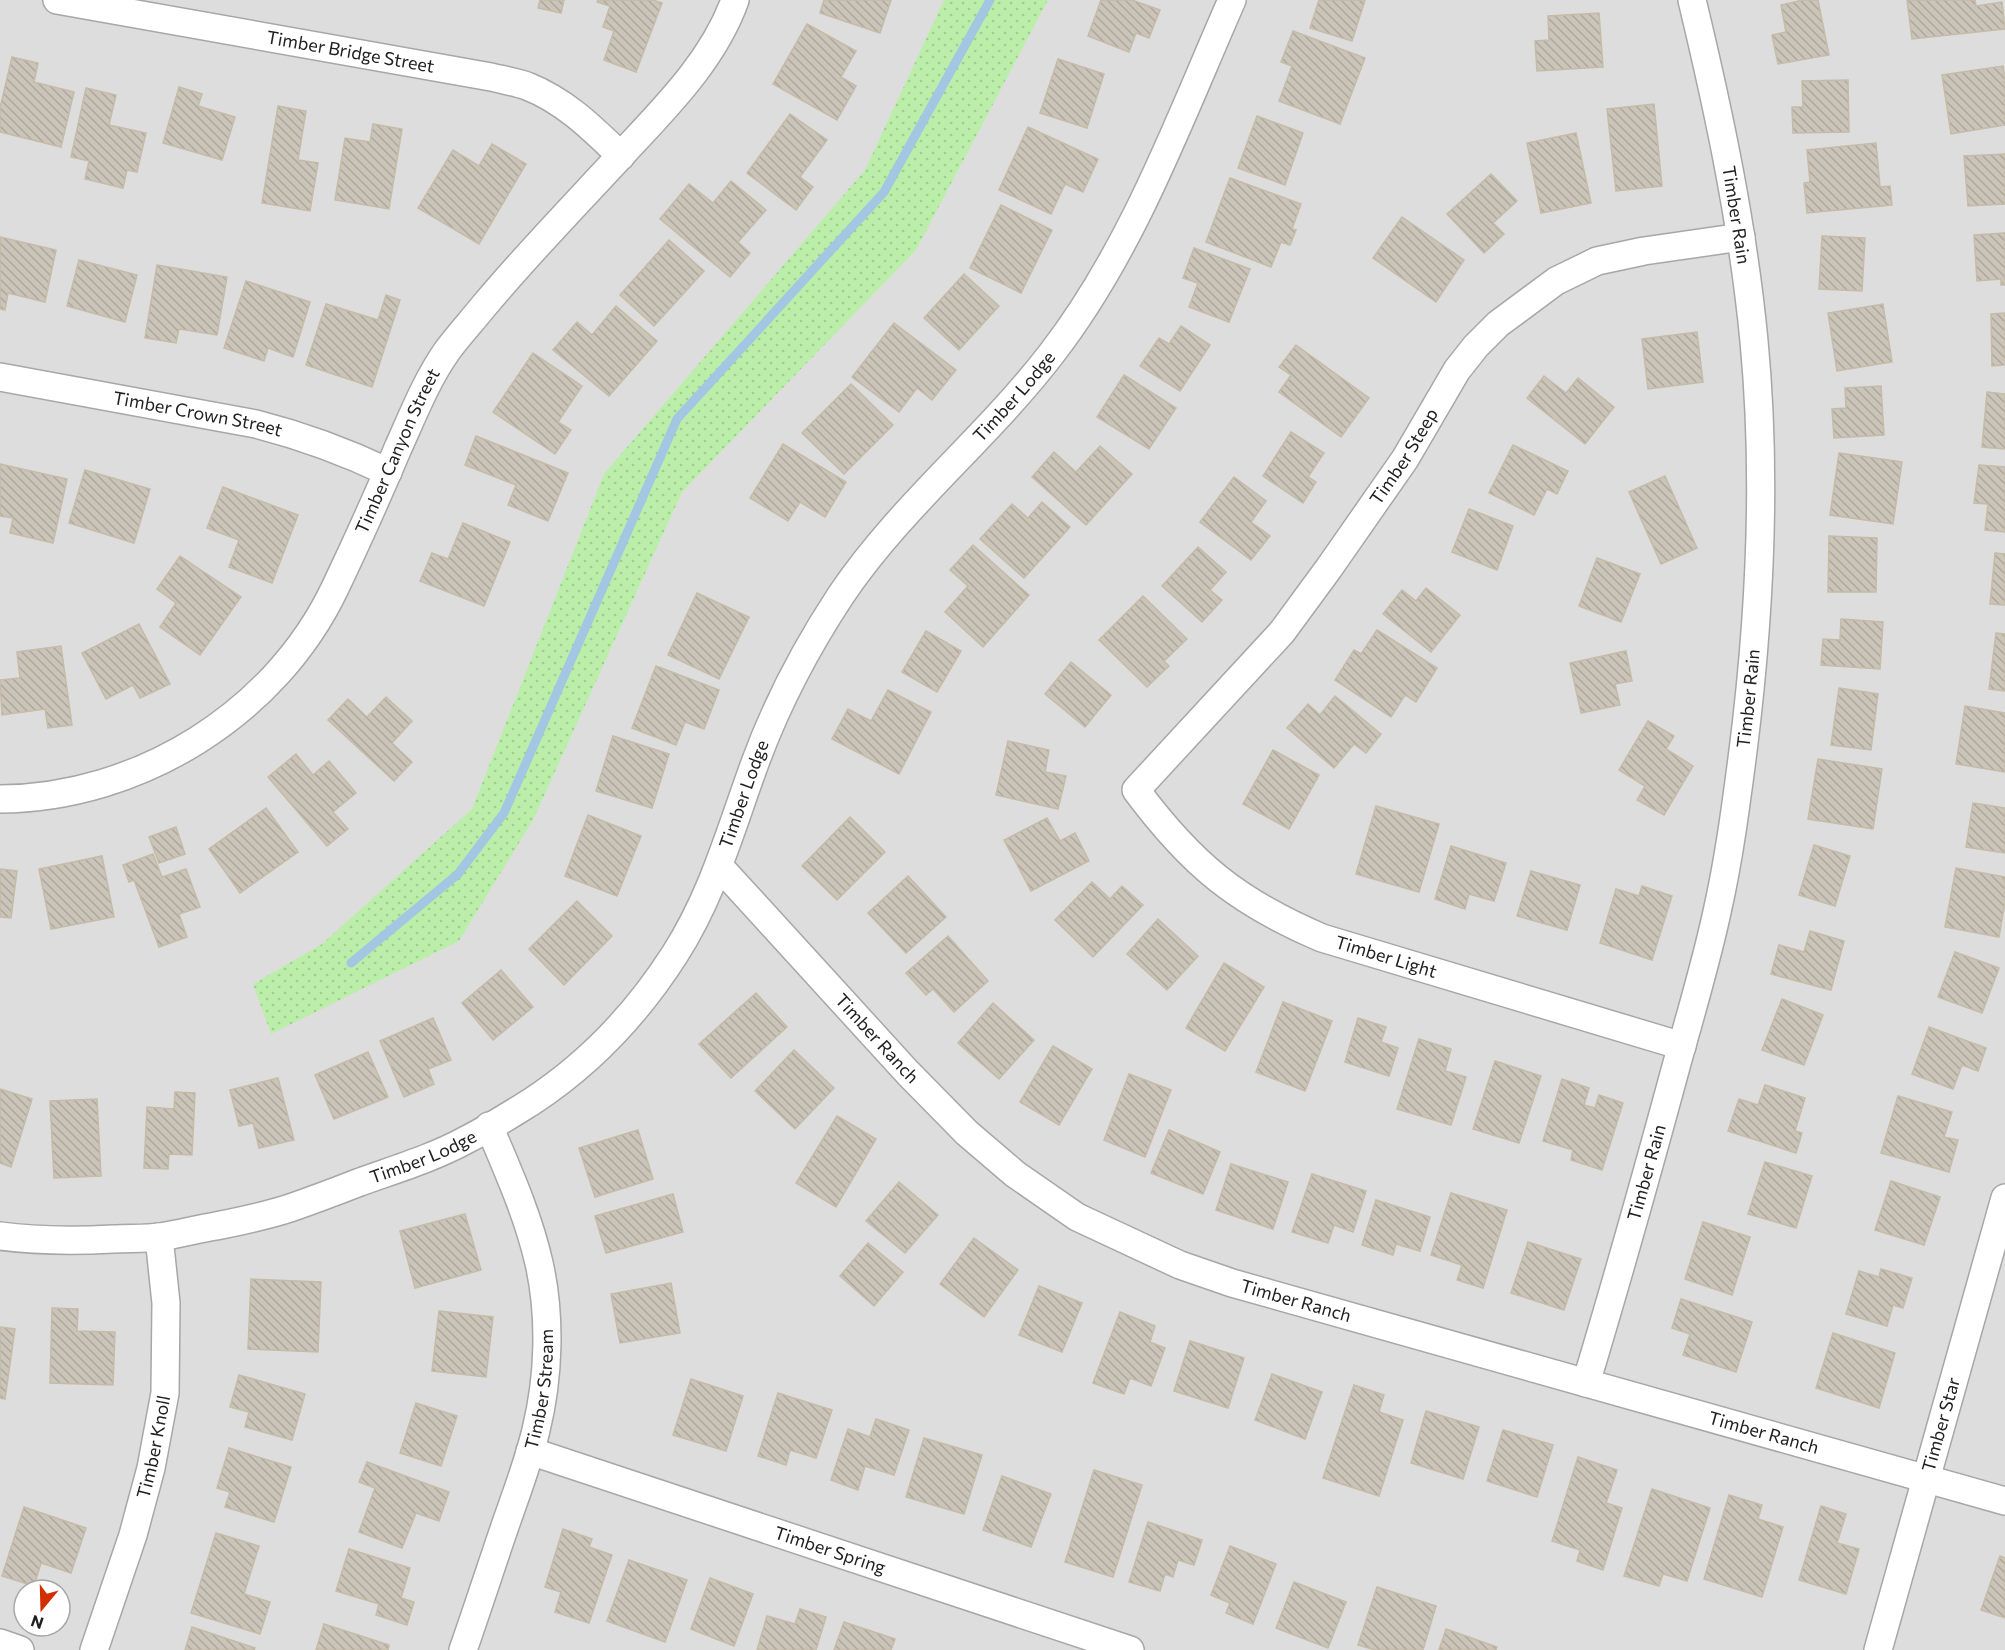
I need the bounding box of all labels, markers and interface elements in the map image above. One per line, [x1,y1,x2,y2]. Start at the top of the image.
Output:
street label: Timber Bridge Street [265,25,436,77]
street label: Timber Rain [1718,164,1756,265]
street label: Timber Lodge [968,347,1059,446]
street label: Timber Canyon Street [350,364,444,537]
street label: Timber Crown Street [112,386,285,441]
street label: Timber Steep [1365,404,1442,509]
street label: Timber Rain [1732,648,1764,749]
street label: Timber Lodge [714,737,773,851]
street label: Timber Light [1333,930,1440,982]
street label: Timber Ranch [831,989,924,1088]
street label: Timber Rain [1622,1122,1670,1223]
street label: Timber Lodge [367,1125,480,1188]
street label: Timber Ranch [1238,1274,1354,1326]
street label: Timber Stream [519,1329,557,1452]
street label: Timber Star [1917,1375,1964,1474]
street label: Timber Knoll [131,1393,174,1501]
street label: Timber Ranch [1706,1406,1822,1458]
street label: Timber Spring [772,1521,889,1578]
north arrow [12,1578,72,1638]
text: N [28,1612,46,1634]

